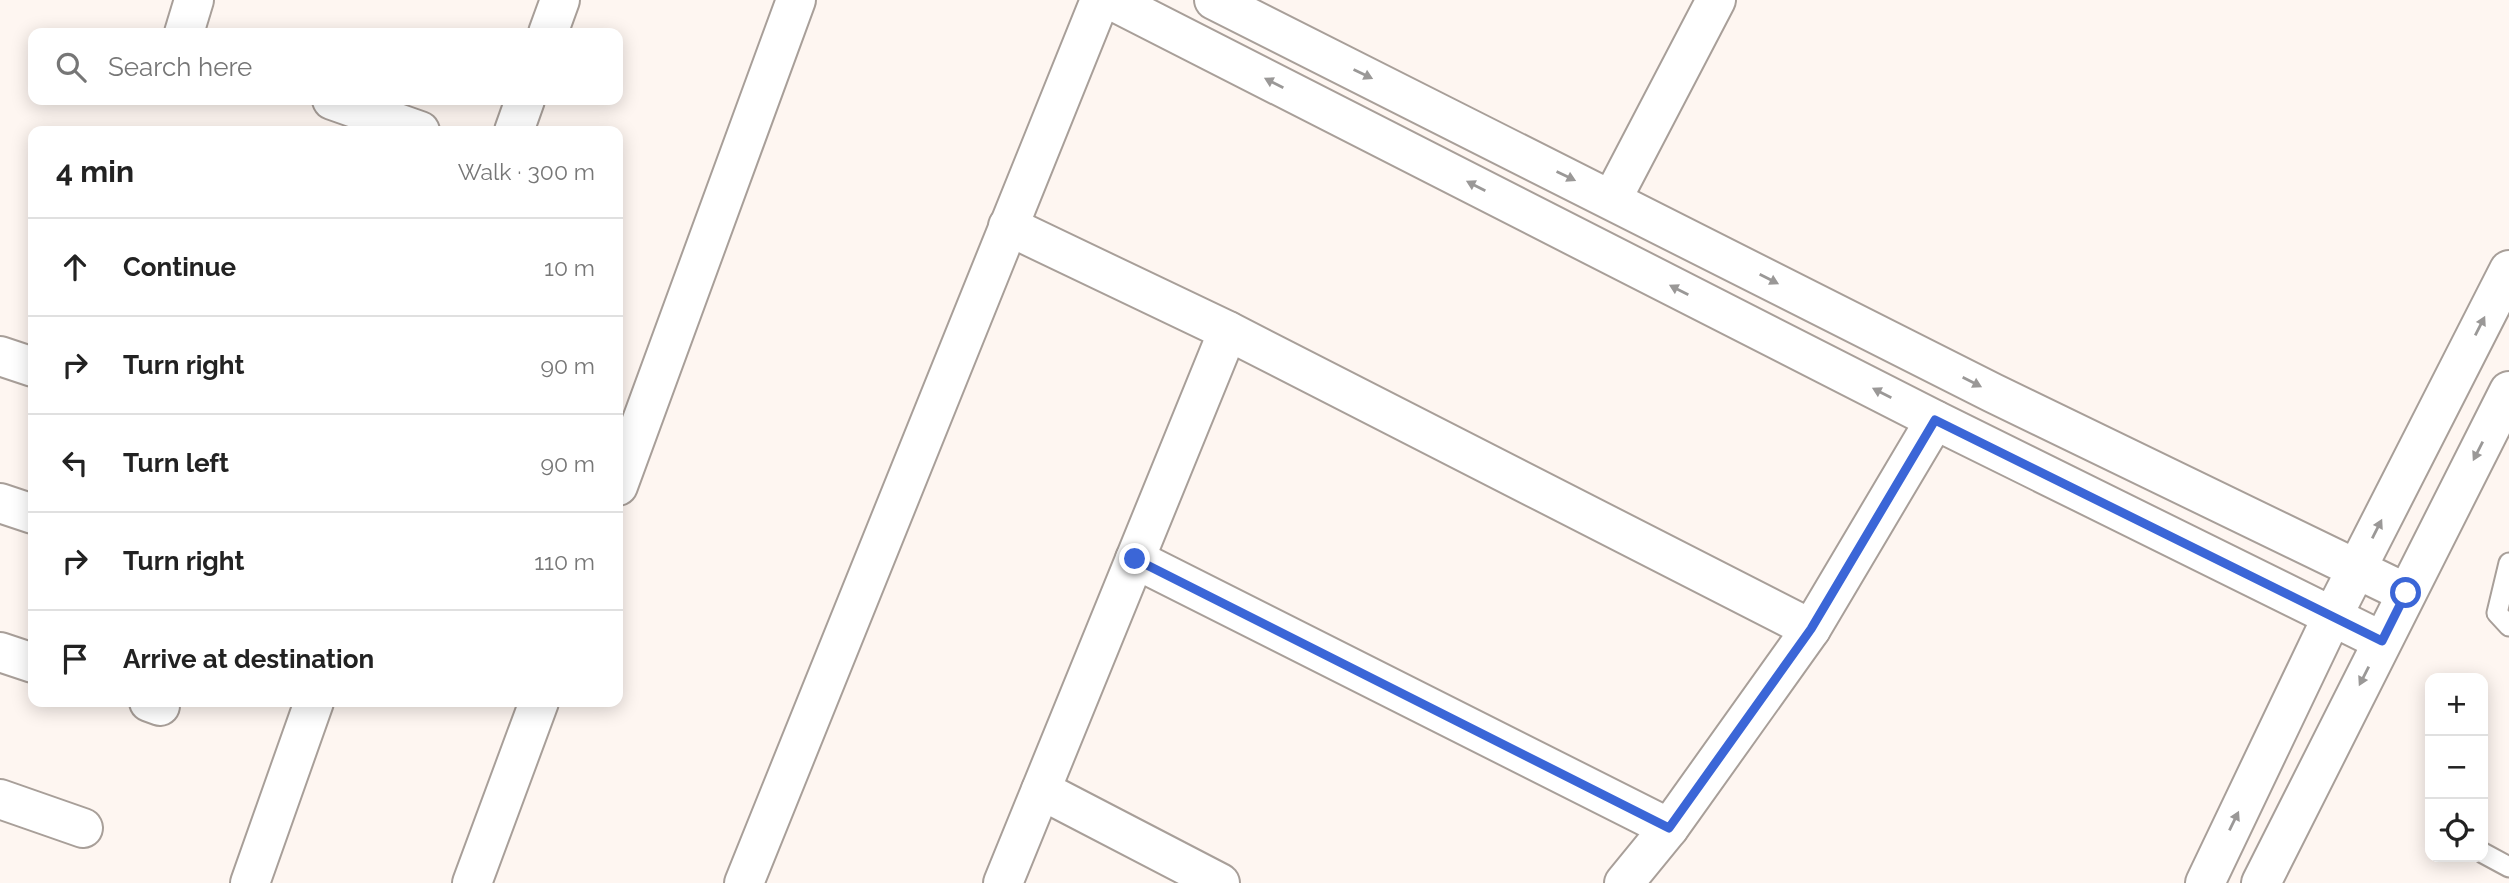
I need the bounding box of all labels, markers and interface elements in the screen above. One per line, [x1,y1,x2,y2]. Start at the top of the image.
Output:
search box [28,28,623,105]
icon: search [52,48,90,86]
text: Search here [108,52,252,82]
one-way arrow [1353,69,1373,80]
one-way arrow [1264,78,1284,89]
text: 4 min [56,154,134,189]
text: Walk · 300 m [458,158,595,185]
one-way arrow [1556,170,1576,181]
one-way arrow [1466,181,1486,192]
icon: ahead [56,248,94,286]
text: Continue [123,252,236,282]
text: 10 m [544,254,595,281]
one-way arrow [1759,273,1779,284]
one-way arrow [1669,284,1689,295]
one-way arrow [2474,316,2485,336]
icon: right [56,346,94,384]
text: Turn right [123,350,244,380]
text: 90 m [540,352,595,379]
one-way arrow [1962,377,1982,388]
one-way arrow [1871,388,1891,400]
one-way arrow [2472,441,2484,461]
icon: left [56,444,94,482]
text: Turn left [123,448,229,478]
text: 90 m [540,450,595,477]
one-way arrow [2371,519,2382,539]
icon: right [56,542,94,580]
route end [1119,543,1150,574]
text: Turn right [123,546,244,576]
text: 110 m [534,548,595,575]
route start [2390,577,2421,608]
icon: arrive [56,640,94,678]
text: Arrive at destination [123,644,374,674]
one-way arrow [2358,666,2369,686]
map controls [2425,673,2488,862]
button: + [2425,673,2488,736]
button: − [2425,736,2488,799]
button: locate [2425,799,2488,862]
one-way arrow [2229,811,2240,832]

